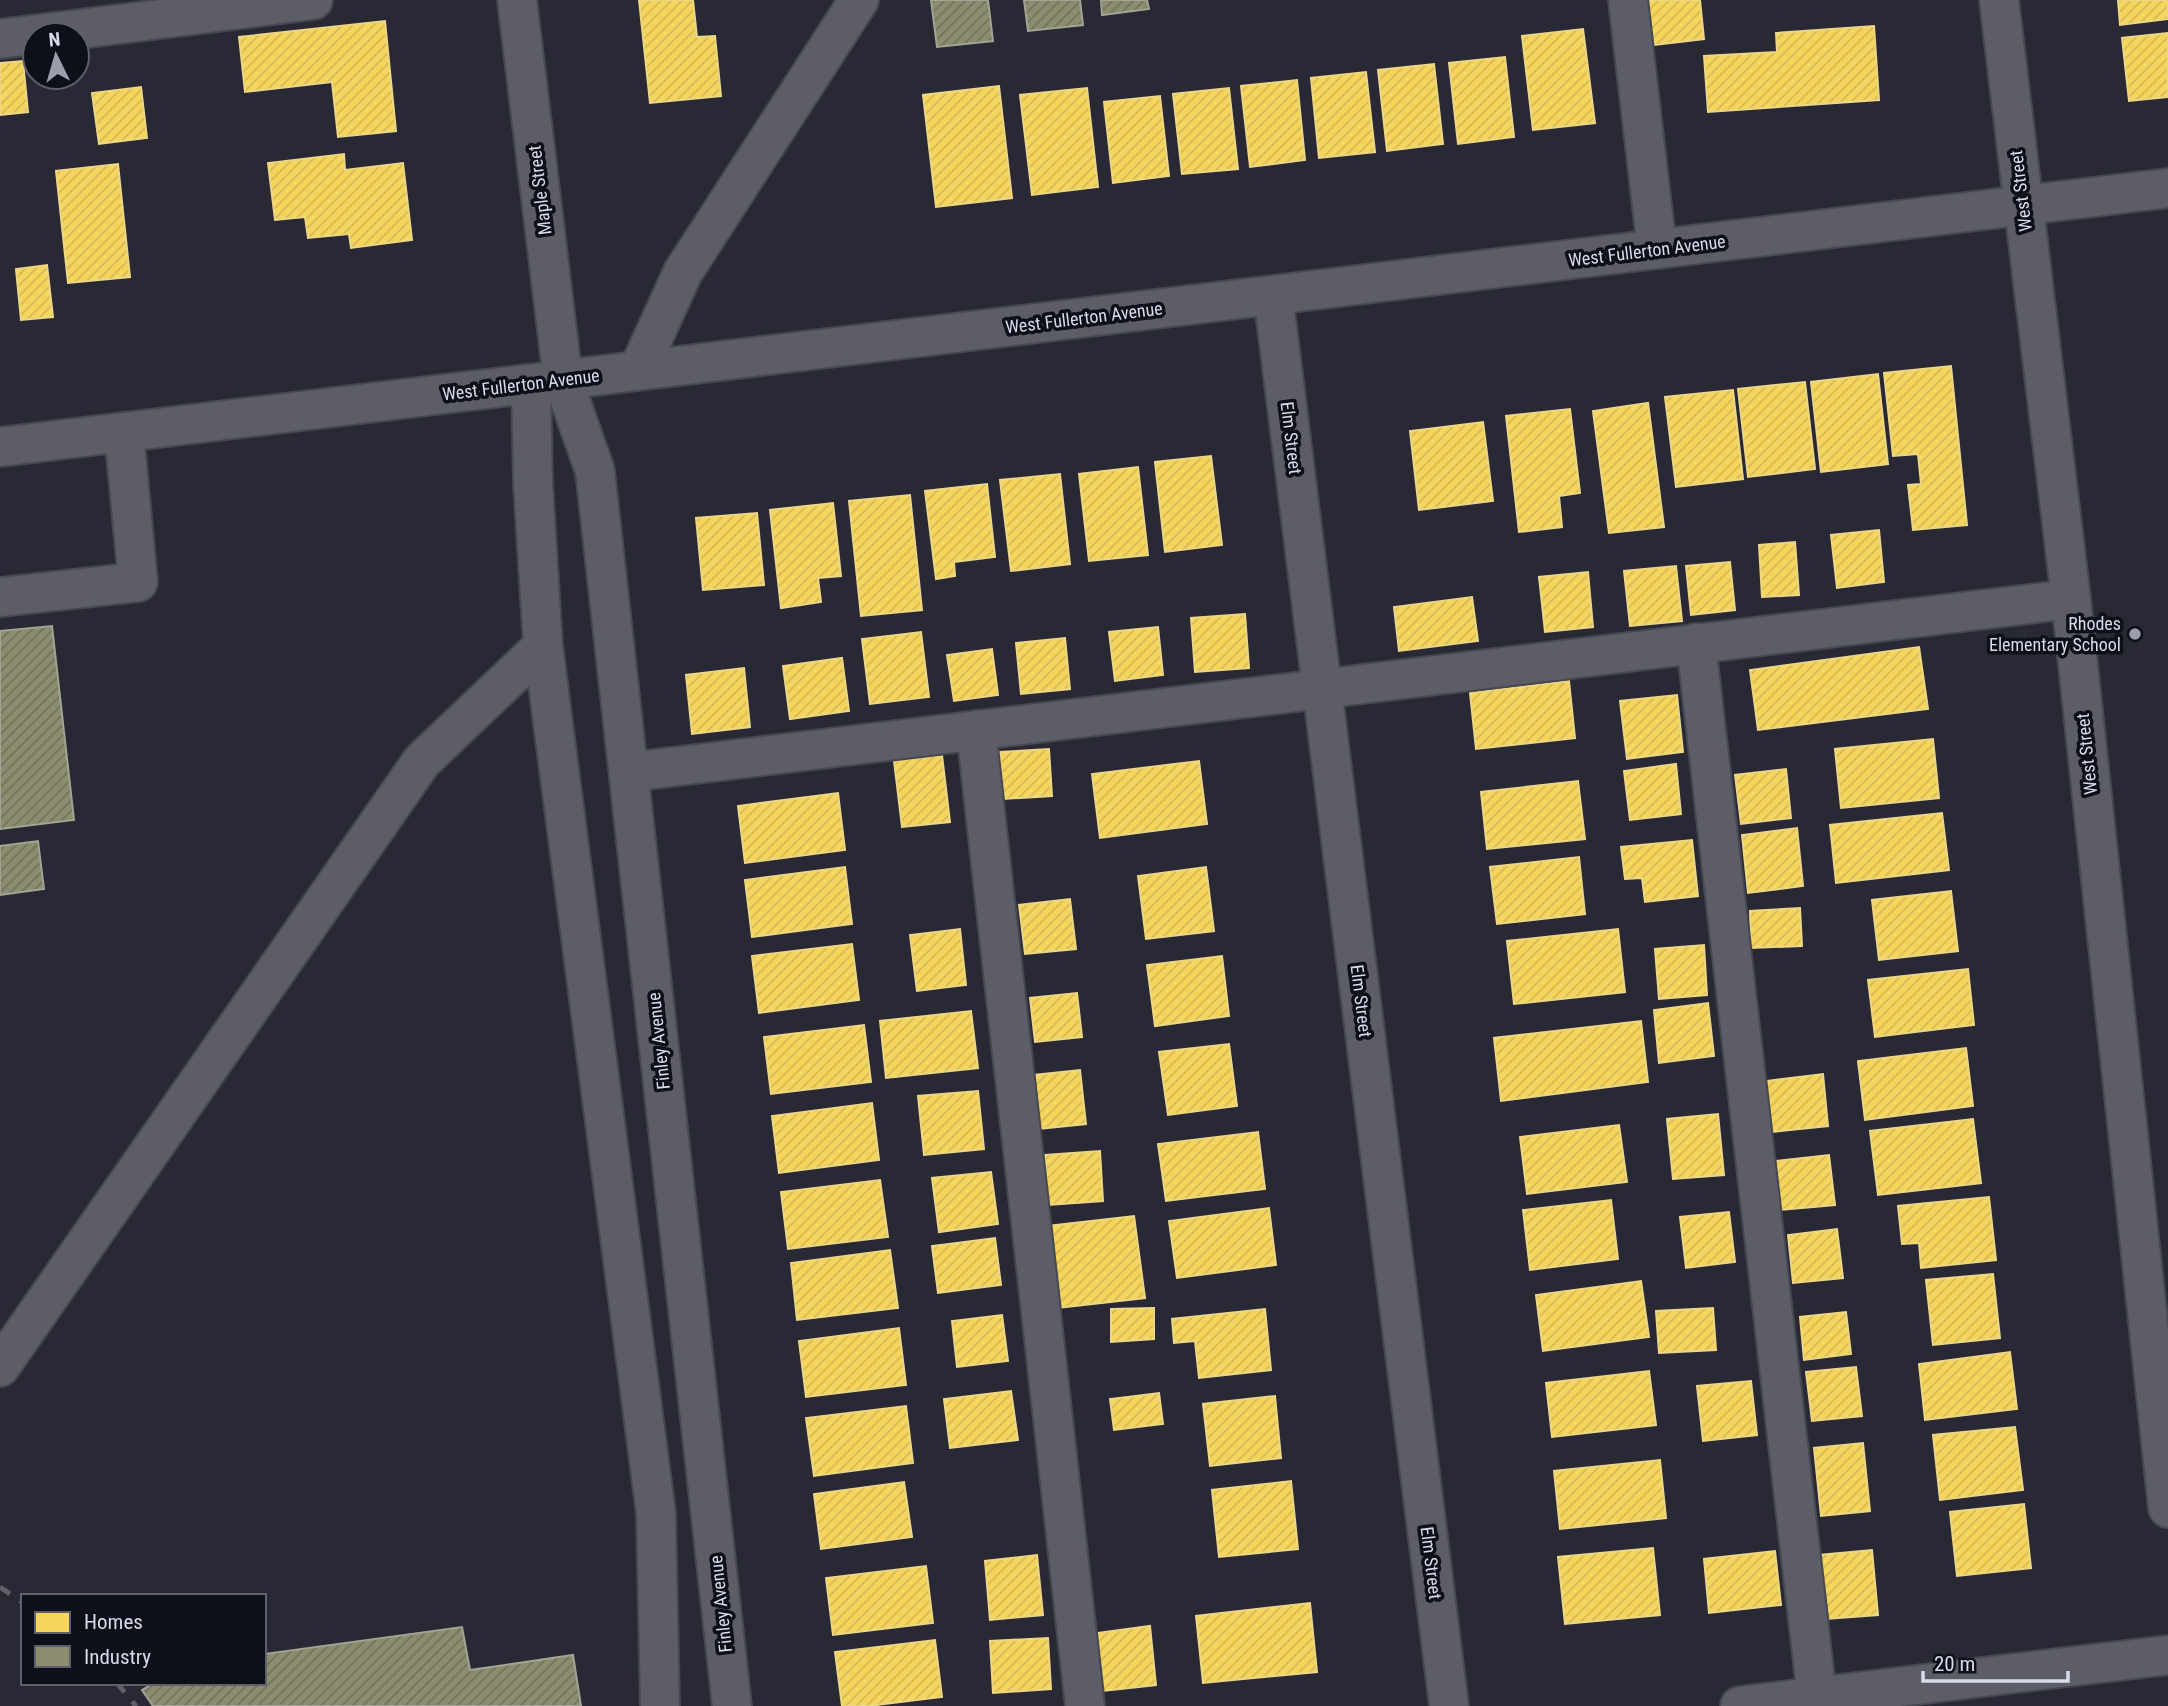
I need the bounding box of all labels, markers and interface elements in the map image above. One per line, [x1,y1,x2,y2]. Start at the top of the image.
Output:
north arrow [21,21,91,91]
text: N [48,28,61,52]
street label: Maple Street [524,144,555,236]
street label: West Street [2005,149,2036,233]
street label: West Fullerton Avenue [1567,230,1727,271]
street label: West Fullerton Avenue [1004,297,1164,338]
street label: West Fullerton Avenue [441,364,601,405]
street label: Elm Street [1277,400,1306,475]
place label: Rhodes Elementary School [1989,613,2121,655]
marker: Rhodes Elementary School [2127,626,2143,642]
street label: West Street [2072,712,2101,796]
street label: Elm Street [1347,963,1376,1038]
street label: Finley Avenue [643,992,674,1091]
street label: Elm Street [1417,1525,1446,1600]
street label: Finley Avenue [705,1555,736,1654]
legend [21,1594,266,1685]
text: Homes [84,1610,143,1634]
scale bar [1923,1640,2068,1684]
text: Industry [84,1645,151,1669]
text: 20 m [1934,1652,1975,1676]

